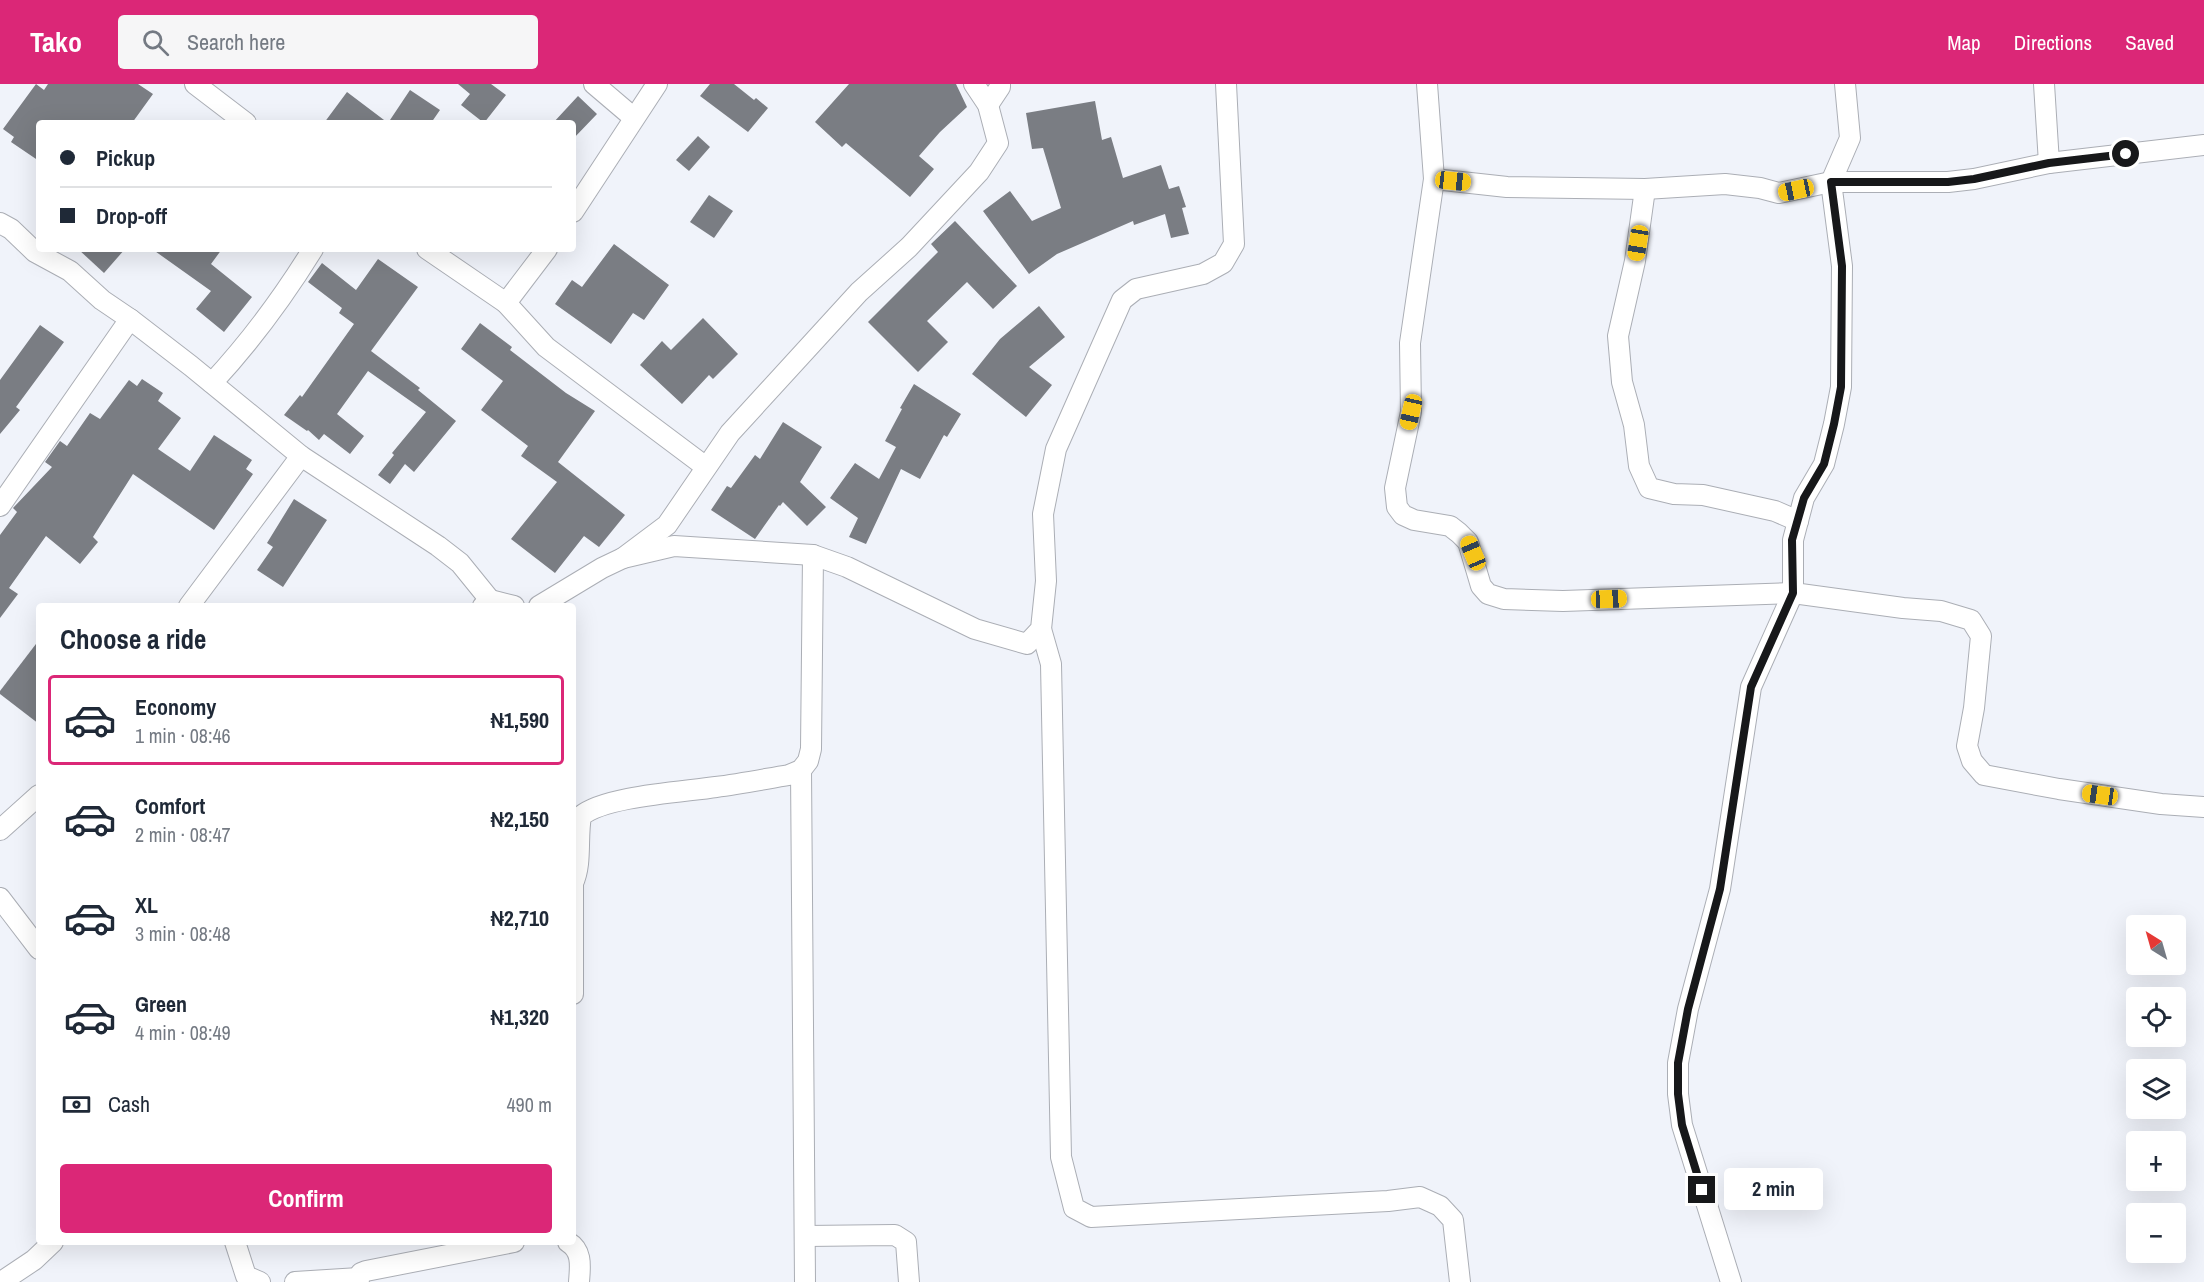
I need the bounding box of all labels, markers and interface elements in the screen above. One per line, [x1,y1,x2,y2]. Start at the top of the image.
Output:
search box [118,15,538,69]
text: Tako [30,23,82,61]
icon: search [139,26,172,59]
text: Search here [187,27,285,57]
text: Map [1947,28,1981,57]
text: Directions [2014,28,2092,57]
text: Saved [2125,28,2174,57]
route start [2112,140,2139,167]
text: Pickup [96,143,155,173]
car [1434,170,1472,192]
car [1777,177,1815,203]
text: Drop-off [96,201,167,231]
car [1626,224,1650,262]
car [1398,392,1424,432]
car [1458,533,1488,573]
car [1591,589,1627,609]
text: Choose a ride [60,621,206,657]
text: Economy [135,692,216,722]
icon: car [63,693,117,747]
text: ₦1,590 [491,705,549,735]
text: 1 min · 08:46 [135,722,231,749]
car [2081,784,2119,806]
text: Comfort [135,791,205,821]
icon: car [63,792,117,846]
text: ₦2,150 [491,804,549,834]
text: 2 min · 08:47 [135,821,231,848]
text: XL [135,890,158,920]
icon: car [63,891,117,945]
text: ₦2,710 [491,903,549,933]
north arrow [2126,915,2186,975]
map controls [2126,915,2186,1263]
text: 3 min · 08:48 [135,920,231,947]
button: locate [2126,987,2186,1047]
text: Green [135,989,187,1019]
icon: car [63,990,117,1044]
text: ₦1,320 [491,1002,549,1032]
text: 4 min · 08:49 [135,1019,231,1046]
button: layers [2126,1059,2186,1119]
icon: cash [60,1088,93,1121]
text: Cash [108,1089,150,1119]
text: 490 m [506,1091,552,1118]
button: + [2126,1131,2186,1191]
button: Confirm [60,1164,552,1233]
callout: 2 min [1723,1169,1822,1211]
text: 2 min [1752,1175,1795,1202]
route end [1688,1176,1715,1203]
button: − [2126,1203,2186,1263]

